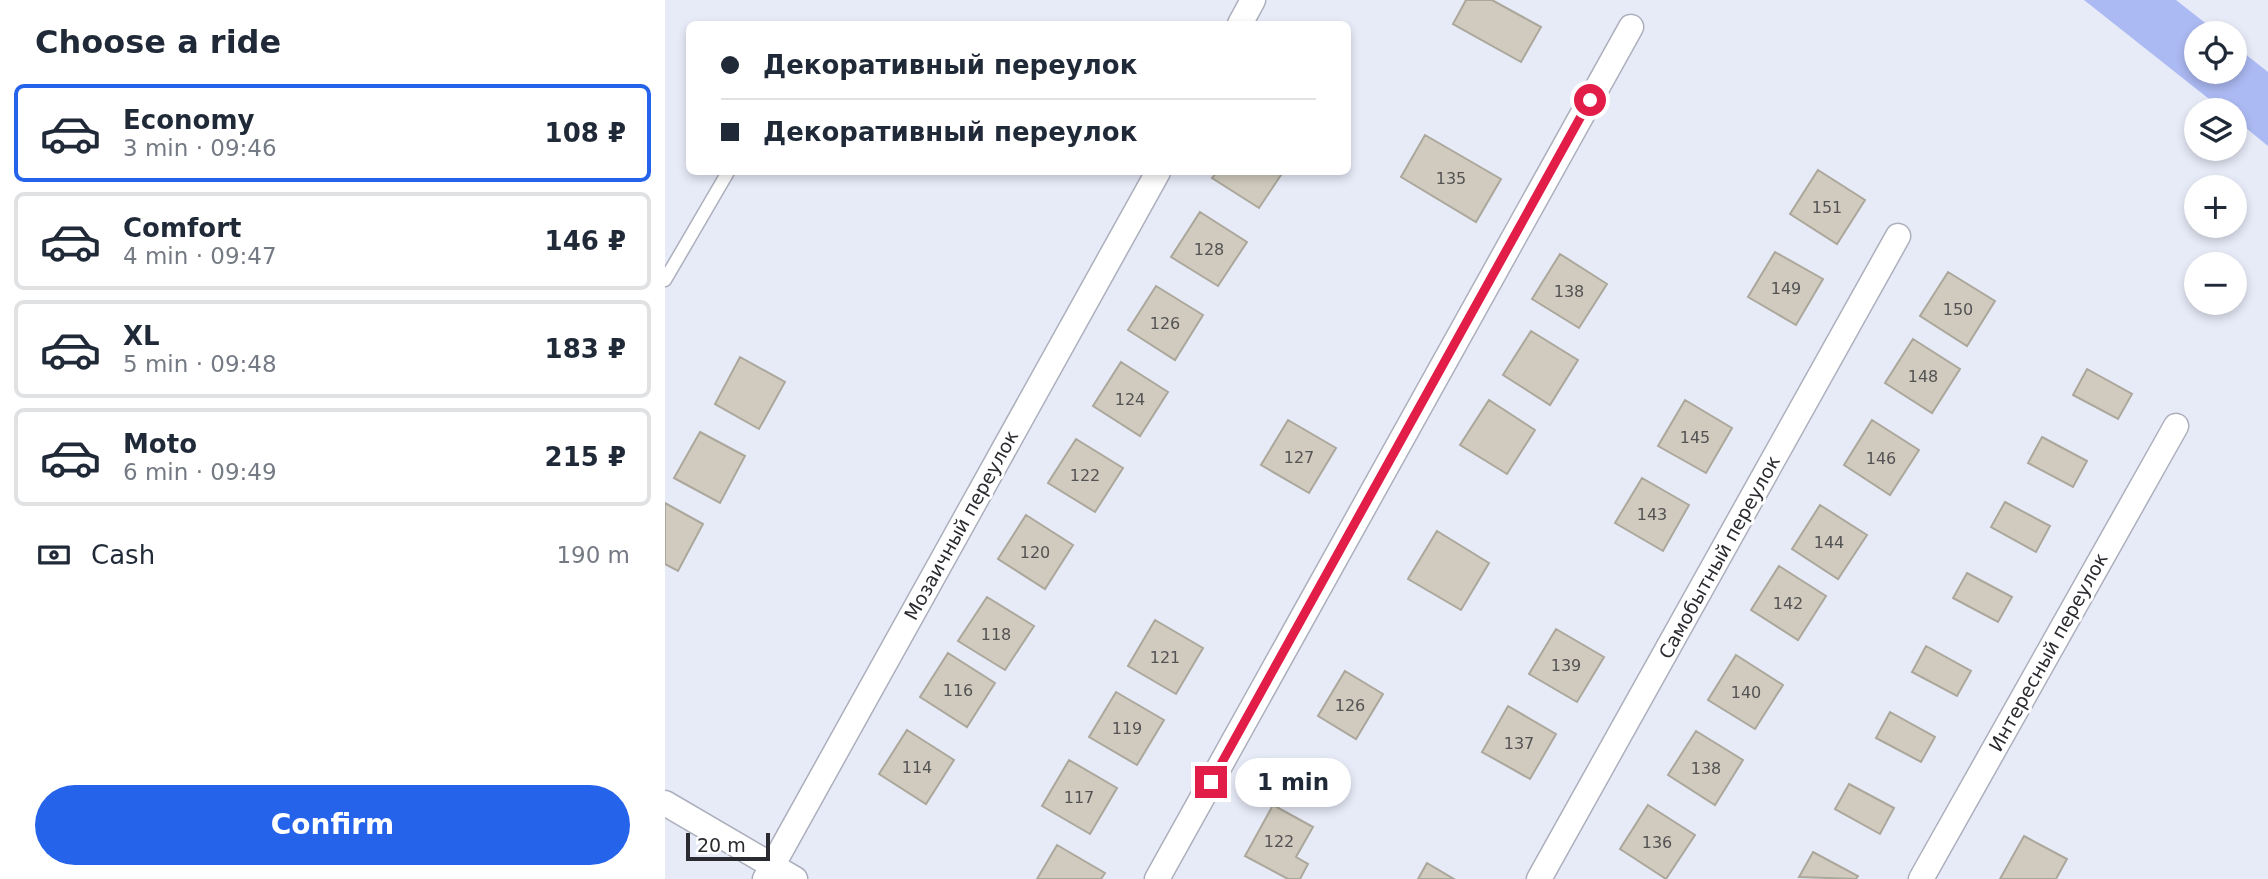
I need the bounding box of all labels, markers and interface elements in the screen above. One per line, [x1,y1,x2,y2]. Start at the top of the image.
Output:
map controls [2184,21,2247,315]
button: locate [2184,21,2247,84]
text: Choose a ride [35,23,281,61]
text: Декоративный переулок [763,50,1137,80]
route start [1574,84,1606,116]
button: layers [2184,98,2247,161]
icon: car [39,102,102,165]
text: Economy [123,105,254,135]
text: Декоративный переулок [763,117,1137,147]
text: 108 ₽ [545,118,626,148]
text: 3 min · 09:46 [123,135,277,161]
house number: 135 [1436,169,1466,188]
button: + [2184,175,2247,238]
house number: 151 [1812,198,1842,217]
icon: car [39,210,102,273]
text: Comfort [123,213,241,243]
text: 146 ₽ [545,226,626,256]
house number: 128 [1194,240,1224,259]
text: 4 min · 09:47 [123,243,277,269]
button: − [2184,252,2247,315]
house number: 149 [1771,279,1801,298]
house number: 138 [1554,282,1584,301]
house number: 150 [1943,300,1973,319]
house number: 126 [1150,314,1180,333]
icon: car [39,318,102,381]
text: XL [123,321,160,351]
text: 183 ₽ [545,334,626,364]
text: 5 min · 09:48 [123,351,277,377]
house number: 148 [1908,367,1938,386]
house number: 124 [1115,390,1145,409]
icon: car [39,426,102,489]
street label: Мозаичный переулок [900,426,1022,624]
house number: 145 [1680,428,1710,447]
text: Moto [123,429,197,459]
text: 215 ₽ [545,442,626,472]
house number: 127 [1284,448,1314,467]
house number: 146 [1866,449,1896,468]
street label: Самобытный переулок [1654,452,1784,662]
text: 6 min · 09:49 [123,459,277,485]
house number: 122 [1070,466,1100,485]
house number: 143 [1637,505,1667,524]
house number: 144 [1814,533,1844,552]
icon: cash [35,536,73,574]
text: Cash [91,540,155,570]
text: 190 m [556,542,630,568]
house number: 120 [1020,543,1050,562]
street label: Интересный переулок [1984,549,2112,755]
house number: 142 [1773,594,1803,613]
house number: 118 [981,625,1011,644]
house number: 121 [1150,648,1180,667]
house number: 139 [1551,656,1581,675]
house number: 116 [943,681,973,700]
house number: 140 [1731,683,1761,702]
house number: 126 [1335,696,1365,715]
house number: 119 [1112,719,1142,738]
house number: 137 [1504,734,1534,753]
house number: 114 [902,758,932,777]
callout: 1 min [1235,758,1351,806]
house number: 138 [1691,759,1721,778]
route end [1195,766,1227,798]
text: 1 min [1257,769,1329,795]
button: Confirm [35,785,630,865]
house number: 117 [1064,788,1094,807]
scale bar [686,830,770,862]
house number: 122 [1264,832,1294,851]
house number: 136 [1642,833,1672,852]
text: 20 m [697,834,746,856]

